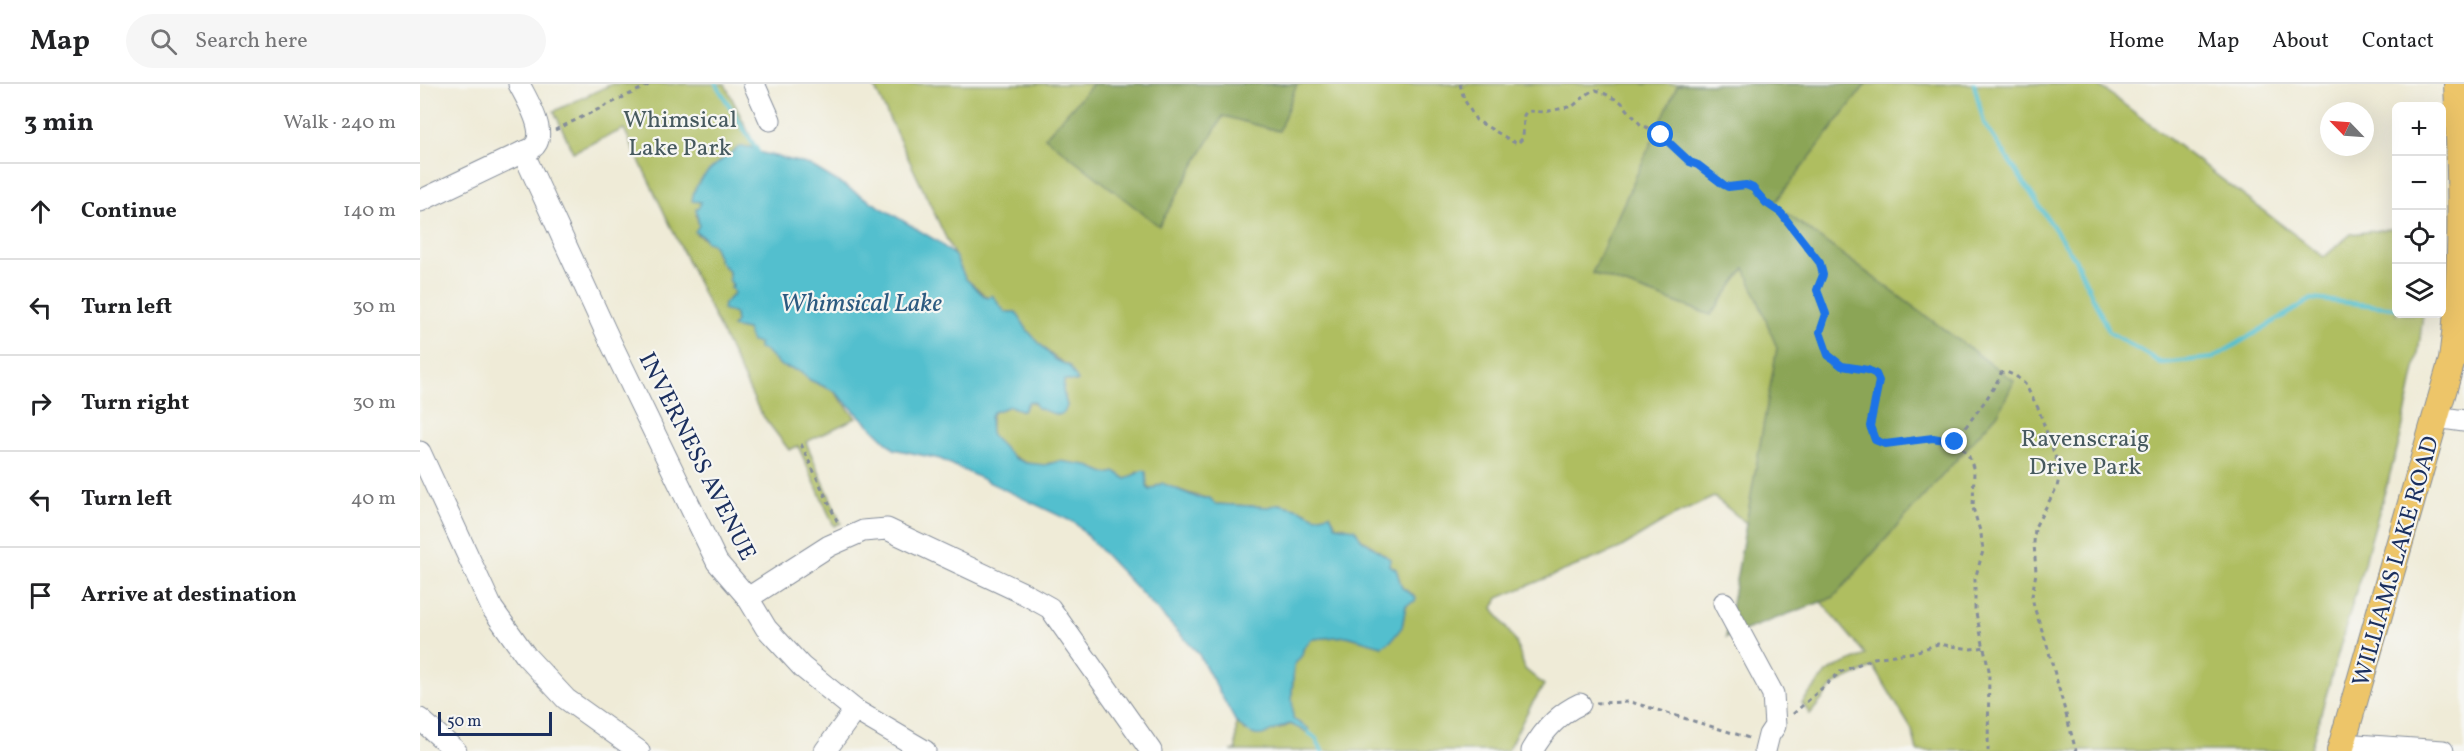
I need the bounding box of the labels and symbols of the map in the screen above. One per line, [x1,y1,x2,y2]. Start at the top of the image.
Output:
north arrow [2320,102,2374,156]
park label: Whimsical Lake Park [623,104,737,166]
route start [1647,121,1673,147]
water label: Whimsical Lake [780,286,942,322]
street label: INVERNESS AVENUE [629,347,764,567]
park label: Ravenscraig Drive Park [2021,423,2149,485]
route end [1941,428,1967,454]
street label: WILLIAMS LAKE ROAD [2345,432,2449,691]
scale bar [438,709,552,736]

